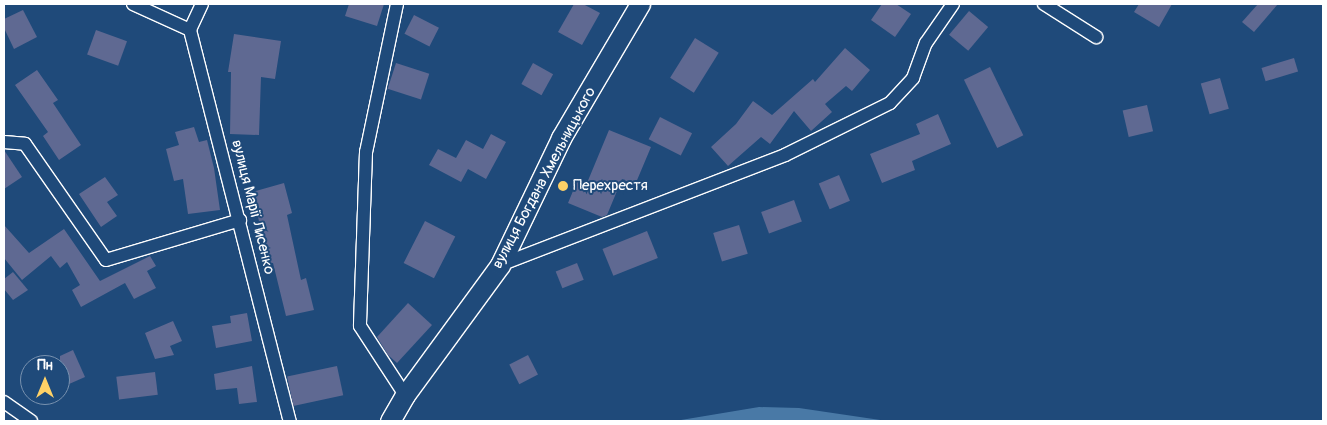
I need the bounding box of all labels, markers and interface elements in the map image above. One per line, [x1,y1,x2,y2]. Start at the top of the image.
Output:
street label: вулиця Богдана Хмельницького [488,84,600,272]
street label: вулиця Марії Лисенко [228,138,278,276]
place label: Перехрестя [573,177,648,195]
marker: Перехрестя [557,180,569,192]
north arrow [20,355,70,405]
text: Пн [37,357,53,374]

